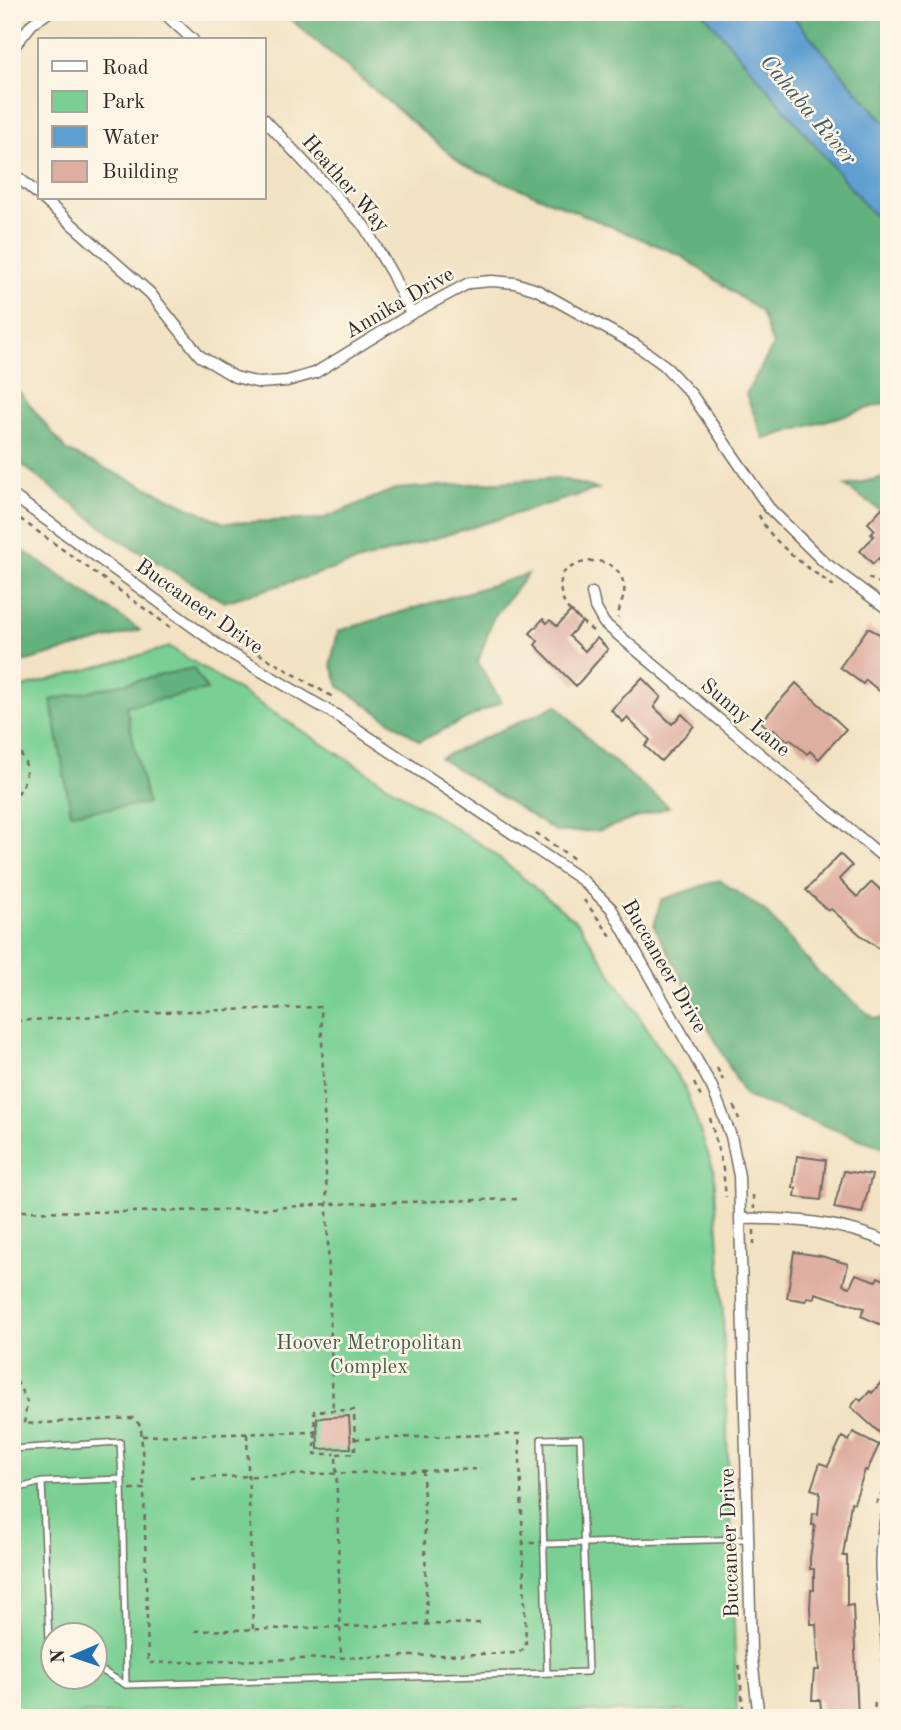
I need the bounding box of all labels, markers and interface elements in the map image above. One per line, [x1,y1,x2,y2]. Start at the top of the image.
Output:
legend [38,38,266,200]
water label: Cahaba River [755,50,861,170]
text: Road [102,58,149,79]
text: Park [102,92,145,113]
text: Water [102,128,159,149]
street label: Heather Way [297,131,393,237]
text: Building [102,162,179,183]
street label: Annika Drive [342,264,458,343]
street label: Buccaneer Drive [132,556,267,659]
street label: Sunny Lane [696,675,794,761]
street label: Buccaneer Drive [617,897,710,1037]
park label: Hoover Metropolitan Complex [276,1333,462,1378]
street label: Buccaneer Drive [717,1468,744,1618]
north arrow [38,1622,108,1692]
text: N [50,1648,69,1664]

